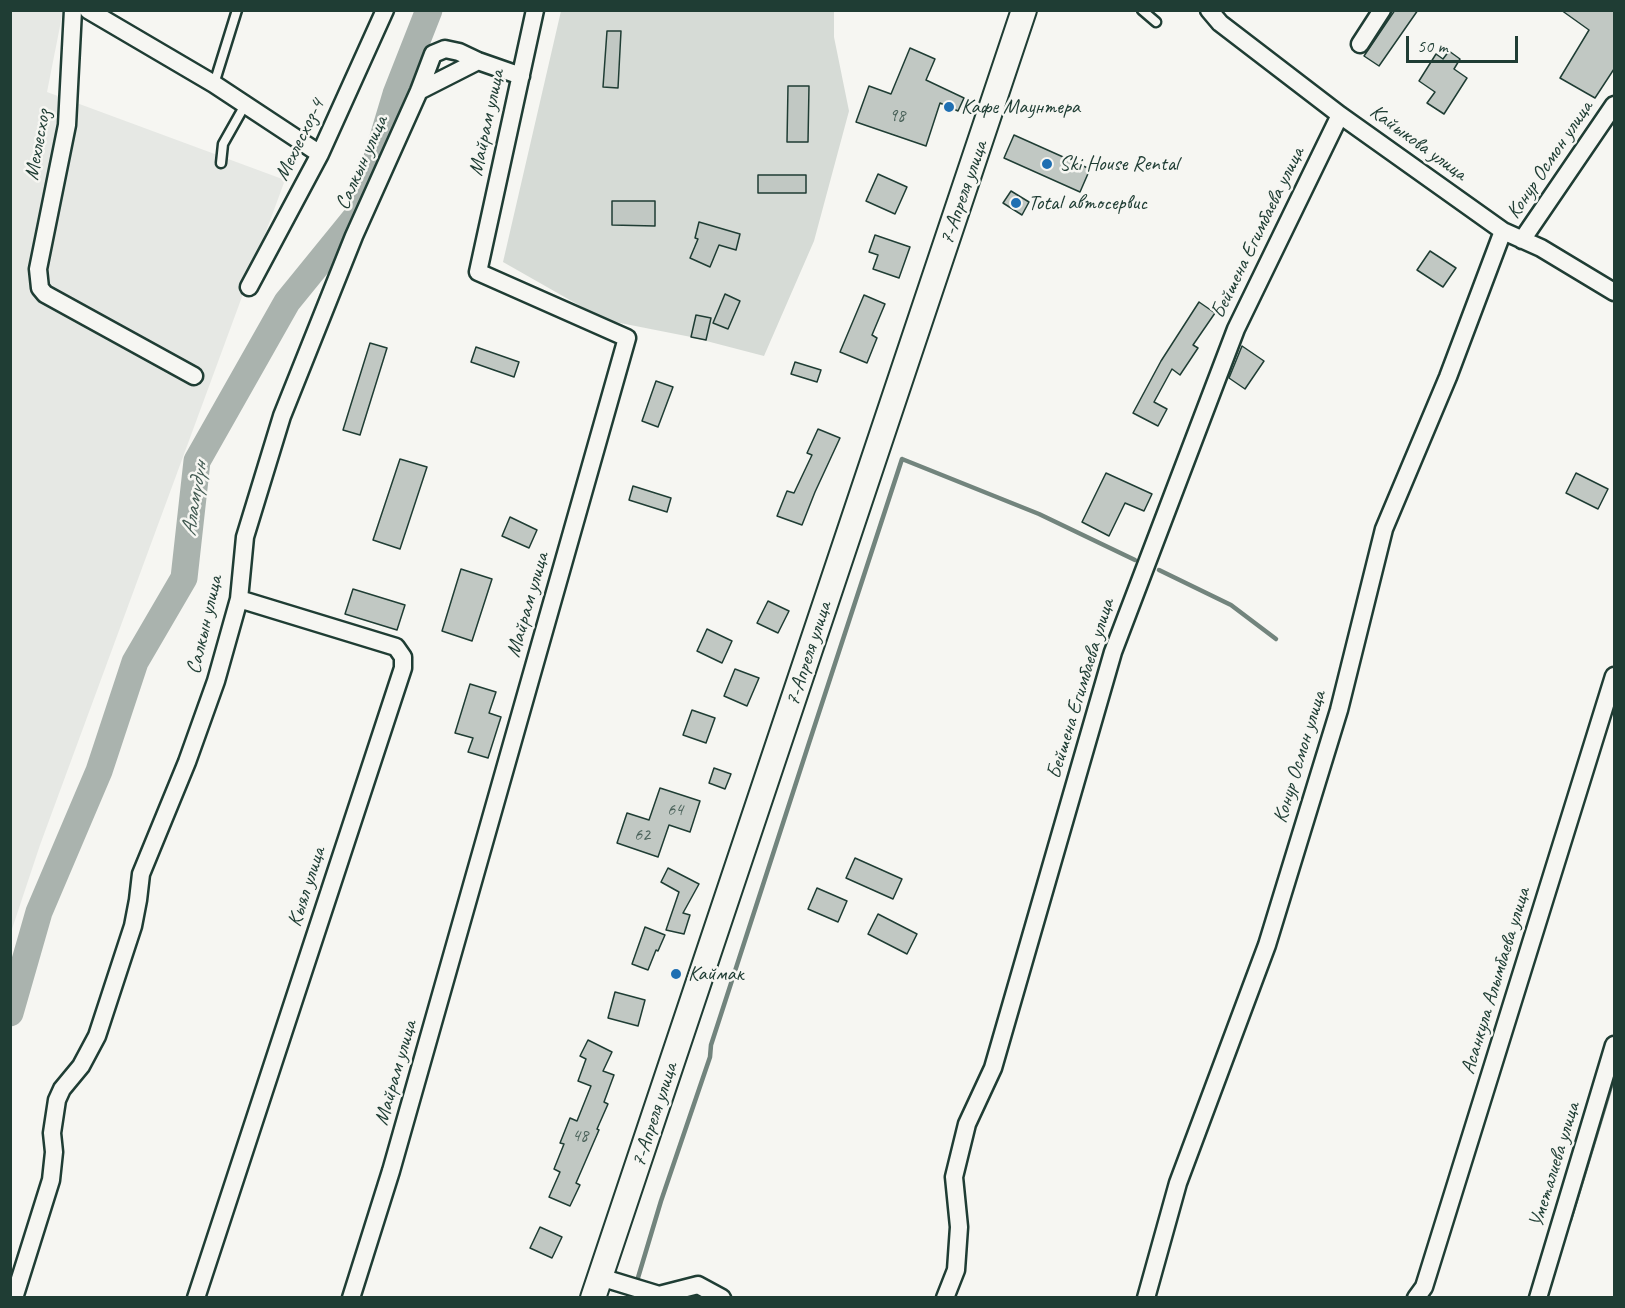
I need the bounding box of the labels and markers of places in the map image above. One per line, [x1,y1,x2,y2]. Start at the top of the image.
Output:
place label: Кафе Маунтера [961,94,1080,120]
marker: Кафе Маунтера [942,100,956,114]
place label: Ski House Rental [1059,151,1179,177]
marker: Ski House Rental [1040,157,1054,171]
place label: Total автосервис [1028,190,1147,216]
marker: Total автосервис [1009,196,1023,210]
place label: Каймак [688,961,743,987]
marker: Каймак [669,967,683,981]

